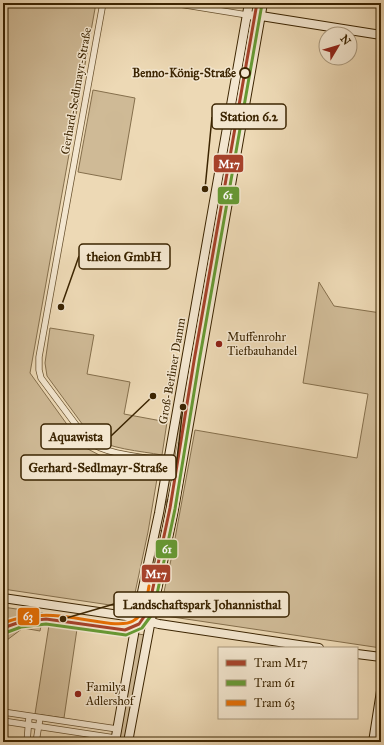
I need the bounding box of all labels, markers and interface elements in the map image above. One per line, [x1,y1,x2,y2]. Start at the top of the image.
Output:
north arrow [318,26,358,66]
street label: Gerhard-Sedlmayr-Straße [58,27,94,155]
text: N [337,32,354,48]
place label: Benno-König-Straße [132,66,236,81]
marker: Benno-König-Straße [239,67,251,79]
callout: Station 6.2 [212,104,286,129]
text: Station 6.2 [220,109,279,125]
line badge: M17 [213,154,244,173]
text: M17 [218,158,240,171]
line badge: 61 [217,186,240,205]
text: 61 [223,189,234,202]
callout: theion GmbH [79,244,170,269]
text: theion GmbH [86,249,162,265]
street label: Groß-Berliner Damm [156,317,188,425]
place label: Muffenrohr Tiefbauhandel [227,330,298,358]
marker: Muffenrohr Tiefbauhandel [214,339,224,349]
callout: Aquawista [41,424,111,449]
text: Aquawista [48,429,104,445]
callout: Gerhard-Sedlmayr-Straße [21,455,176,480]
text: Gerhard-Sedlmayr-Straße [28,460,168,476]
line badge: 61 [155,539,178,559]
text: 61 [162,543,173,556]
line badge: M17 [141,564,171,583]
text: M17 [145,568,167,581]
callout: Landschaftspark Johannisthal [114,592,289,617]
text: Landschaftspark Johannisthal [123,597,282,613]
line badge: 63 [17,607,40,626]
text: 63 [23,610,33,624]
legend [218,647,358,719]
text: Tram M17 [254,656,308,670]
text: Tram 61 [254,676,295,690]
place label: Familya Adlershof [85,680,136,708]
marker: Familya Adlershof [73,689,83,699]
text: Tram 63 [254,696,295,710]

